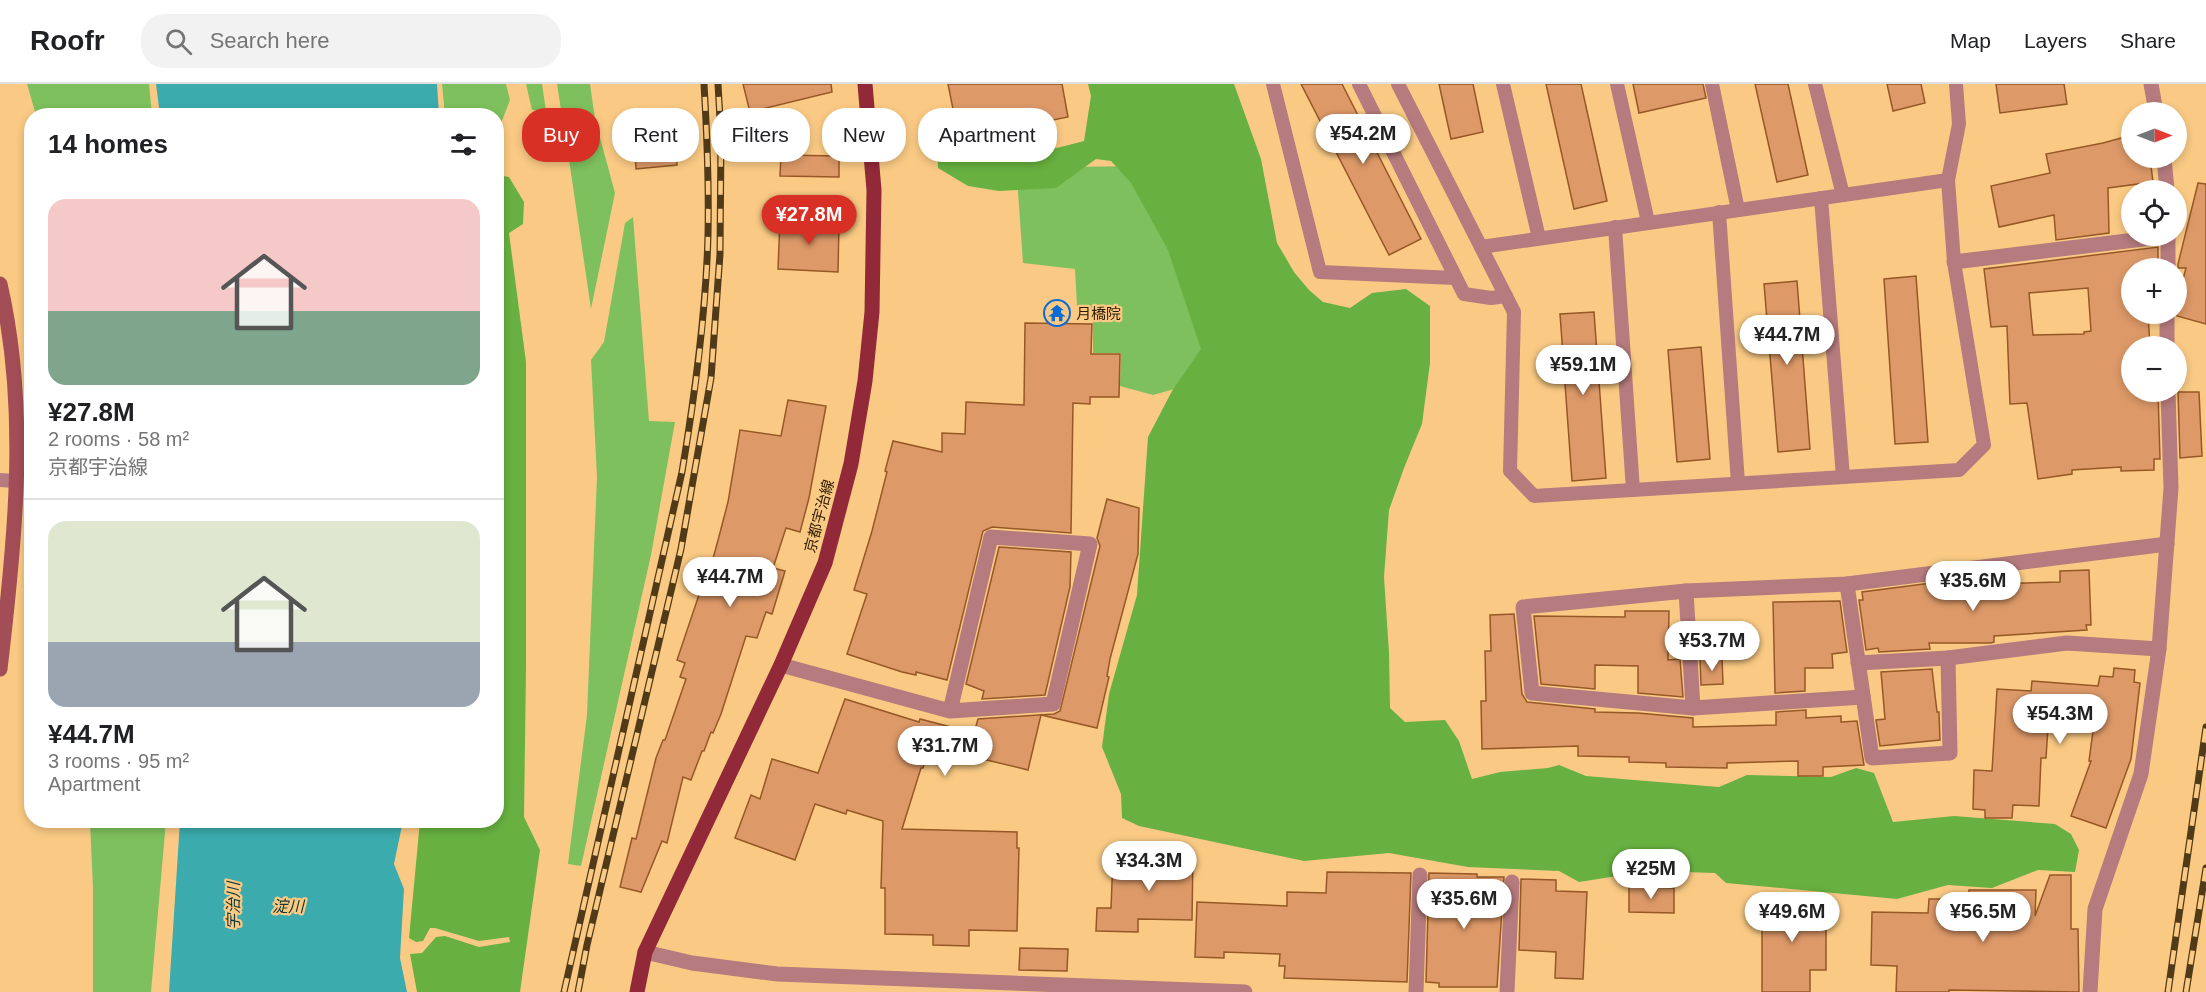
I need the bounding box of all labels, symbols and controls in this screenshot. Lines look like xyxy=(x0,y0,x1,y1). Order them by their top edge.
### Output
search box xyxy=(141,14,561,68)
text: Roofr xyxy=(30,25,105,56)
icon: search xyxy=(162,25,195,58)
text: Search here xyxy=(210,28,330,53)
text: Map xyxy=(1950,29,1991,52)
text: Layers xyxy=(2024,29,2087,52)
text: Share xyxy=(2120,29,2176,52)
north arrow xyxy=(2121,102,2187,168)
map controls xyxy=(2121,102,2187,402)
chip: Buy xyxy=(522,108,600,162)
chip: Rent xyxy=(612,108,699,162)
chip: Filters xyxy=(711,108,810,162)
chip: New xyxy=(822,108,906,162)
chip: Apartment xyxy=(918,108,1057,162)
pin: ¥54.2M xyxy=(1314,114,1412,165)
text: ¥54.2M xyxy=(1330,122,1396,144)
icon: filters xyxy=(447,128,480,161)
text: 14 homes xyxy=(48,129,168,159)
button: locate xyxy=(2121,180,2187,246)
pin: ¥27.8M xyxy=(760,195,858,246)
text: ¥27.8M xyxy=(776,203,842,225)
icon: home xyxy=(210,238,318,346)
button: + xyxy=(2121,258,2187,324)
temple icon: 月橋院 xyxy=(1042,298,1072,328)
place label: 月橋院 xyxy=(1076,305,1121,322)
pin: ¥44.7M xyxy=(1738,315,1836,366)
text: ¥44.7M xyxy=(1754,323,1820,345)
button: − xyxy=(2121,336,2187,402)
pin: ¥59.1M xyxy=(1534,345,1632,396)
text: ¥59.1M xyxy=(1550,353,1616,375)
text: ¥27.8M xyxy=(48,397,135,427)
text: 2 rooms · 58 m² xyxy=(48,428,189,450)
text: 京都宇治線 xyxy=(48,456,148,478)
street label: 京都宇治線 xyxy=(801,478,837,554)
pin: ¥44.7M xyxy=(681,557,779,608)
icon: home xyxy=(210,560,318,668)
pin: ¥35.6M xyxy=(1924,561,2022,612)
text: ¥44.7M xyxy=(697,565,763,587)
text: ¥35.6M xyxy=(1940,569,2006,591)
pin: ¥53.7M xyxy=(1663,621,1761,672)
text: ¥53.7M xyxy=(1679,629,1745,651)
pin: ¥54.3M xyxy=(2011,694,2109,745)
text: ¥54.3M xyxy=(2027,702,2093,724)
text: ¥44.7M xyxy=(48,719,135,749)
pin: ¥31.7M xyxy=(896,726,994,777)
text: ¥31.7M xyxy=(912,734,978,756)
text: 3 rooms · 95 m² xyxy=(48,750,189,772)
text: Apartment xyxy=(48,773,140,795)
pin: ¥34.3M xyxy=(1100,841,1198,892)
text: ¥34.3M xyxy=(1116,849,1182,871)
pin: ¥25M xyxy=(1615,849,1687,900)
text: ¥25M xyxy=(1626,857,1676,879)
pin: ¥35.6M xyxy=(1415,879,1513,930)
water label: 宇治川 xyxy=(225,880,242,930)
text: ¥35.6M xyxy=(1431,887,1497,909)
pin: ¥49.6M xyxy=(1743,892,1841,943)
pin: ¥56.5M xyxy=(1934,892,2032,943)
water label: 淀川 xyxy=(272,898,306,915)
text: ¥49.6M xyxy=(1759,900,1825,922)
text: ¥56.5M xyxy=(1950,900,2016,922)

